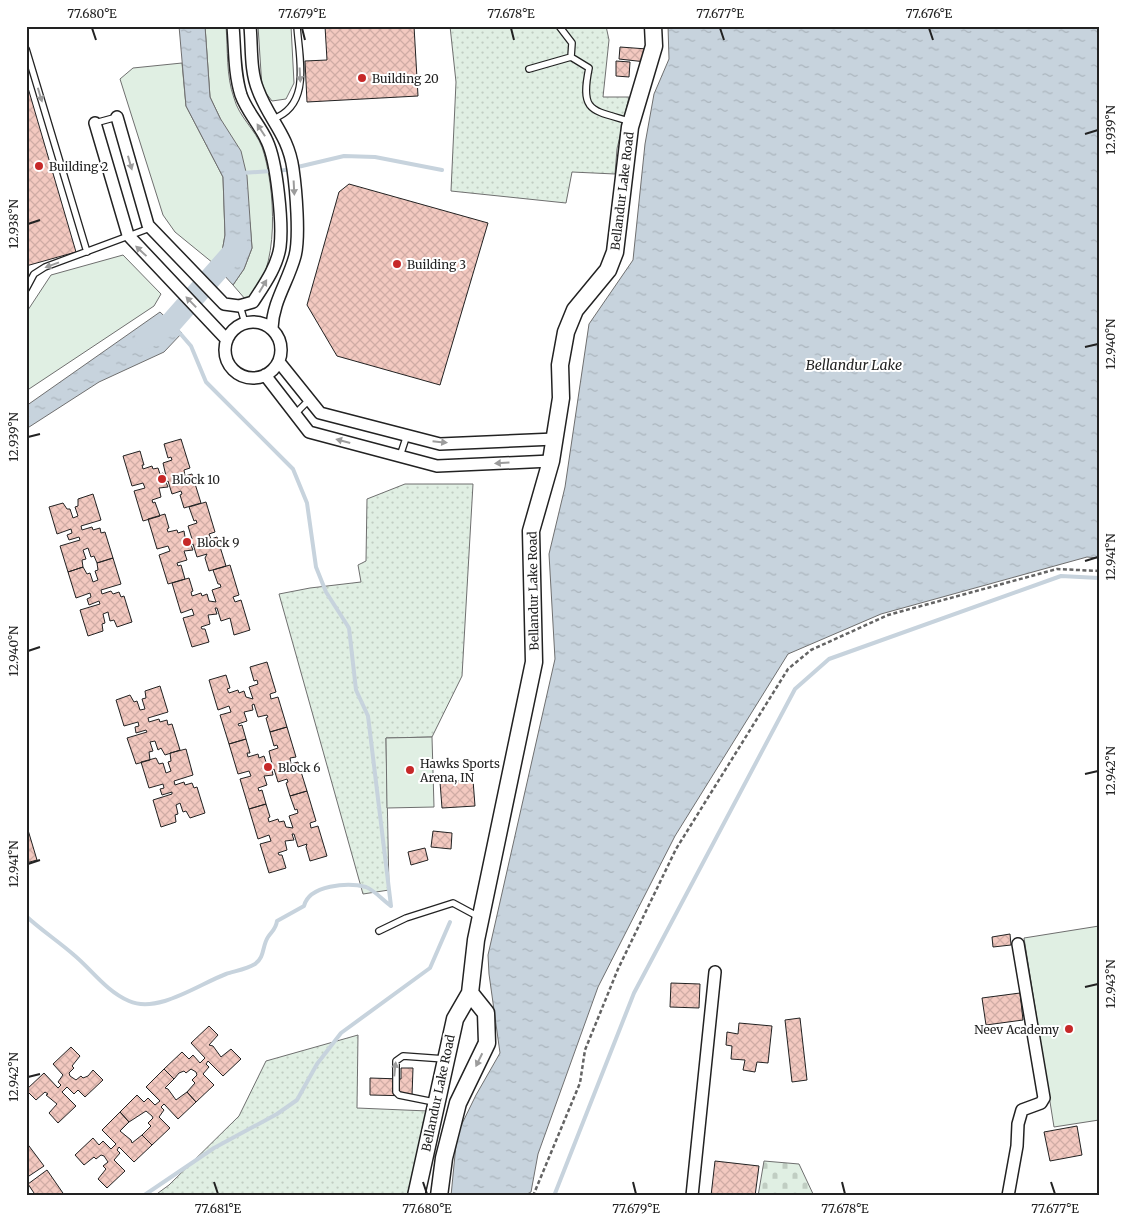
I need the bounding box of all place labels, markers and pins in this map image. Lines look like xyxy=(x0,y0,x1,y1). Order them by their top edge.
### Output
place label: Building 20 xyxy=(372,71,439,86)
marker: Building 20 xyxy=(356,72,368,84)
place label: Building 2 xyxy=(49,159,108,174)
marker: Building 2 xyxy=(33,160,45,172)
place label: Building 3 xyxy=(407,257,466,272)
marker: Building 3 xyxy=(391,258,403,270)
place label: Block 10 xyxy=(172,472,220,487)
marker: Block 10 xyxy=(156,473,168,485)
place label: Block 9 xyxy=(197,535,240,550)
marker: Block 9 xyxy=(181,536,193,548)
place label: Hawks Sports Arena, IN xyxy=(419,756,500,785)
place label: Block 6 xyxy=(278,760,321,775)
marker: Block 6 xyxy=(262,761,274,773)
marker: Hawks Sports Arena, IN xyxy=(404,764,416,776)
place label: Neev Academy xyxy=(974,1022,1059,1037)
marker: Neev Academy xyxy=(1063,1023,1075,1035)

